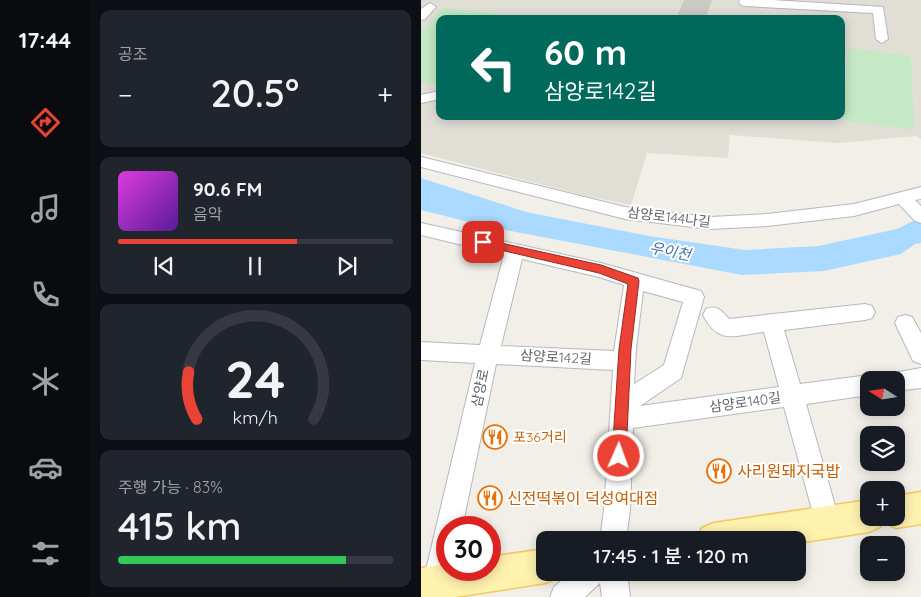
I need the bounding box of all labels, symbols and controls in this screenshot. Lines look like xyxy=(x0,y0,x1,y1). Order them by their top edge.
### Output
text: 17:44 xyxy=(19,26,71,54)
text: 60 m xyxy=(544,30,627,74)
icon: left xyxy=(461,35,526,100)
text: 공조 xyxy=(118,44,147,64)
text: 20.5° xyxy=(210,69,299,117)
text: − xyxy=(118,77,133,112)
text: + xyxy=(377,77,393,112)
text: 삼양로142길 xyxy=(544,77,657,105)
icon: directions xyxy=(28,105,63,140)
text: 90.6 FM xyxy=(193,177,262,201)
icon: music xyxy=(28,191,63,226)
street label: 삼양로144나길 xyxy=(626,203,712,231)
text: 음악 xyxy=(193,204,222,224)
pin xyxy=(462,221,504,263)
icon: arrive xyxy=(469,228,497,256)
water label: 우이천 xyxy=(648,238,694,265)
icon: previous xyxy=(150,252,178,280)
icon: pause xyxy=(241,252,269,280)
icon: next xyxy=(333,252,361,280)
icon: phone xyxy=(28,277,63,312)
text: 24 xyxy=(225,346,286,411)
street label: 삼양로142길 xyxy=(520,346,592,368)
icon: climate xyxy=(28,364,63,399)
street label: 삼양로 xyxy=(467,367,493,409)
north arrow xyxy=(860,371,905,416)
map controls xyxy=(860,371,905,581)
street label: 삼양로140길 xyxy=(708,388,782,416)
text: km/h xyxy=(233,406,278,428)
restaurant icon: 포36거리 xyxy=(482,424,508,450)
button: layers xyxy=(860,426,905,471)
place label: 포36거리 xyxy=(513,428,567,446)
position arrow xyxy=(592,429,644,481)
icon: car xyxy=(28,450,63,485)
restaurant icon: 사리원돼지국밥 xyxy=(706,458,732,484)
place label: 사리원돼지국밥 xyxy=(737,461,840,481)
text: 주행 가능 · 83% xyxy=(118,477,223,497)
button: + xyxy=(860,481,905,526)
restaurant icon: 신전떡볶이 덕성여대점 xyxy=(477,485,503,511)
place label: 신전떡볶이 덕성여대점 xyxy=(507,488,659,508)
text: 415 km xyxy=(118,502,241,550)
speed limit sign: 30 xyxy=(436,516,501,581)
icon: filters xyxy=(28,536,63,571)
button: − xyxy=(860,536,905,581)
text: 17:45 · 1 분 · 120 m xyxy=(593,544,749,568)

